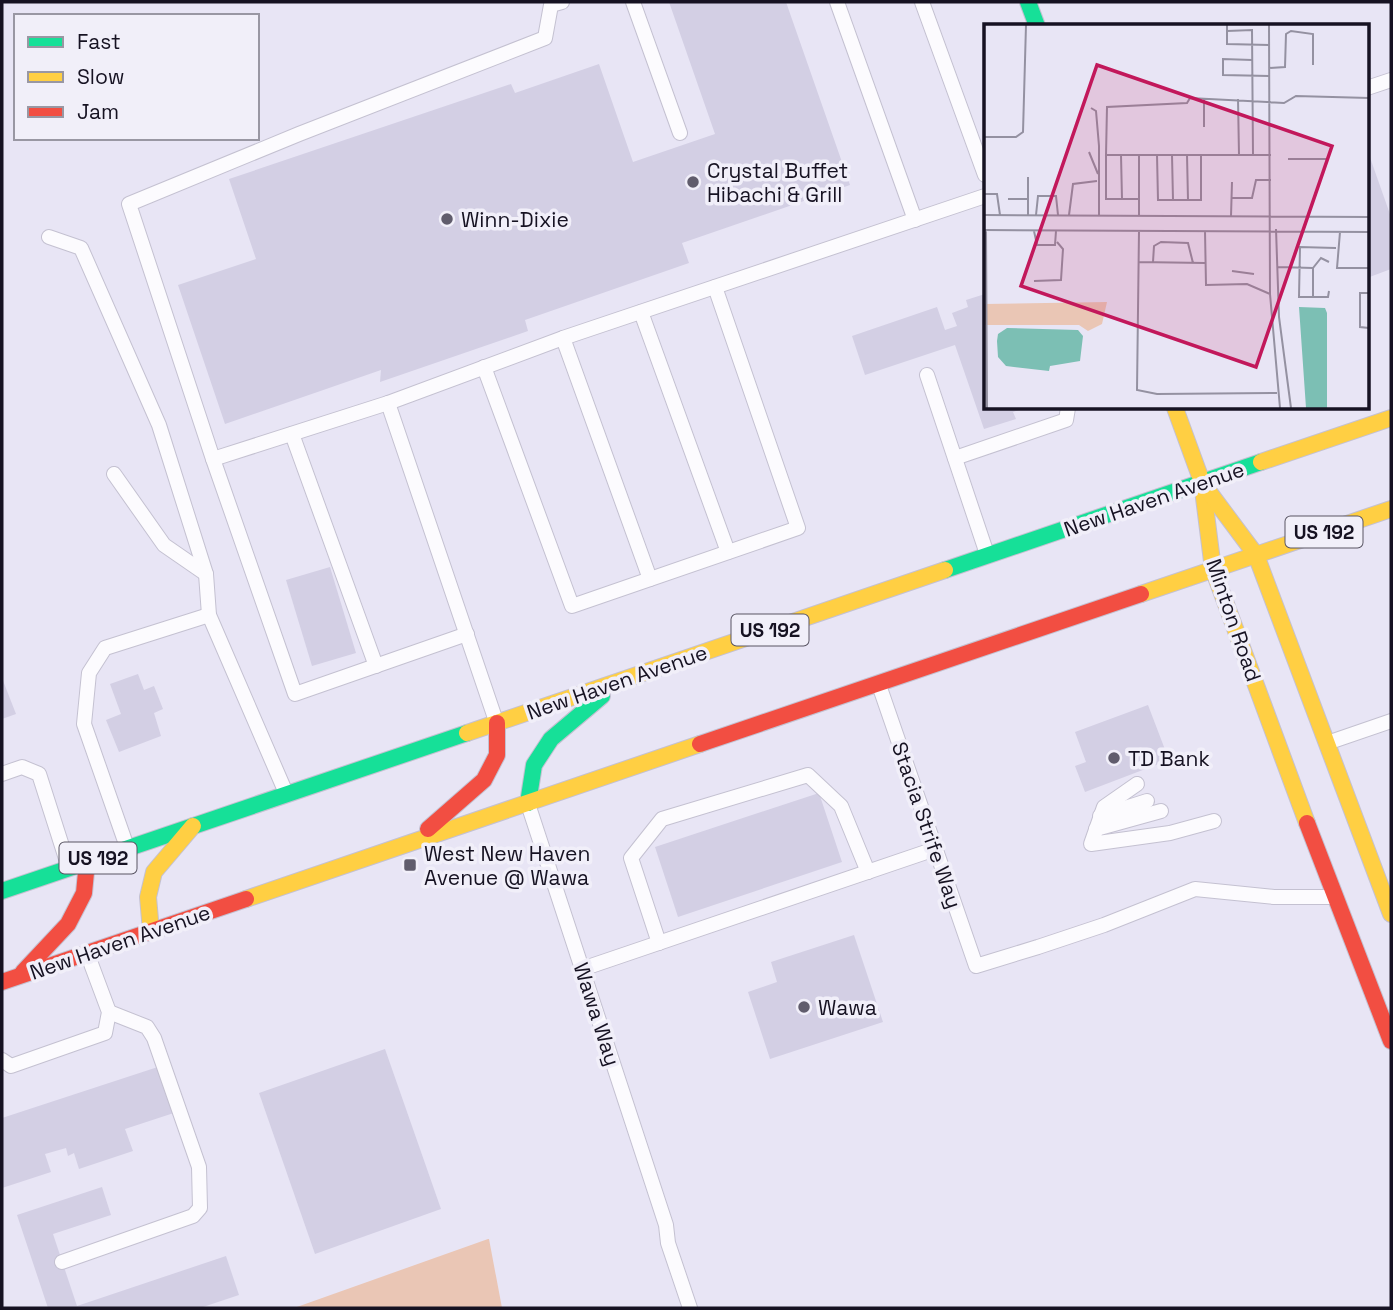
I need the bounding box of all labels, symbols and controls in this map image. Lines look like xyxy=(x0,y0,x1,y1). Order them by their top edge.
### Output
legend xyxy=(14,14,259,140)
inset map xyxy=(984,24,1368,410)
text: Fast xyxy=(77,28,121,55)
text: Slow xyxy=(77,63,125,90)
text: Jam xyxy=(77,98,119,125)
place label: Crystal Buffet Hibachi & Grill xyxy=(707,157,848,208)
marker: Crystal Buffet Hibachi & Grill xyxy=(685,174,701,190)
place label: Winn-Dixie xyxy=(461,206,569,233)
marker: Winn-Dixie xyxy=(439,211,455,227)
street label: New Haven Avenue xyxy=(1060,455,1248,543)
road number: US 192 xyxy=(1286,516,1362,548)
street label: Minton Road xyxy=(1200,555,1268,685)
road number: US 192 xyxy=(732,614,808,646)
street label: New Haven Avenue xyxy=(523,638,711,726)
street label: Stacia Strife Way xyxy=(886,738,968,912)
place label: TD Bank xyxy=(1128,745,1210,772)
marker: TD Bank xyxy=(1106,750,1122,766)
place label: West New Haven Avenue @ Wawa xyxy=(424,840,590,891)
road number: US 192 xyxy=(60,842,136,874)
marker: West New Haven Avenue @ Wawa xyxy=(402,857,418,873)
street label: New Haven Avenue xyxy=(26,898,214,986)
street label: Wawa Way xyxy=(568,959,626,1069)
place label: Wawa xyxy=(818,994,877,1021)
marker: Wawa xyxy=(796,999,812,1015)

